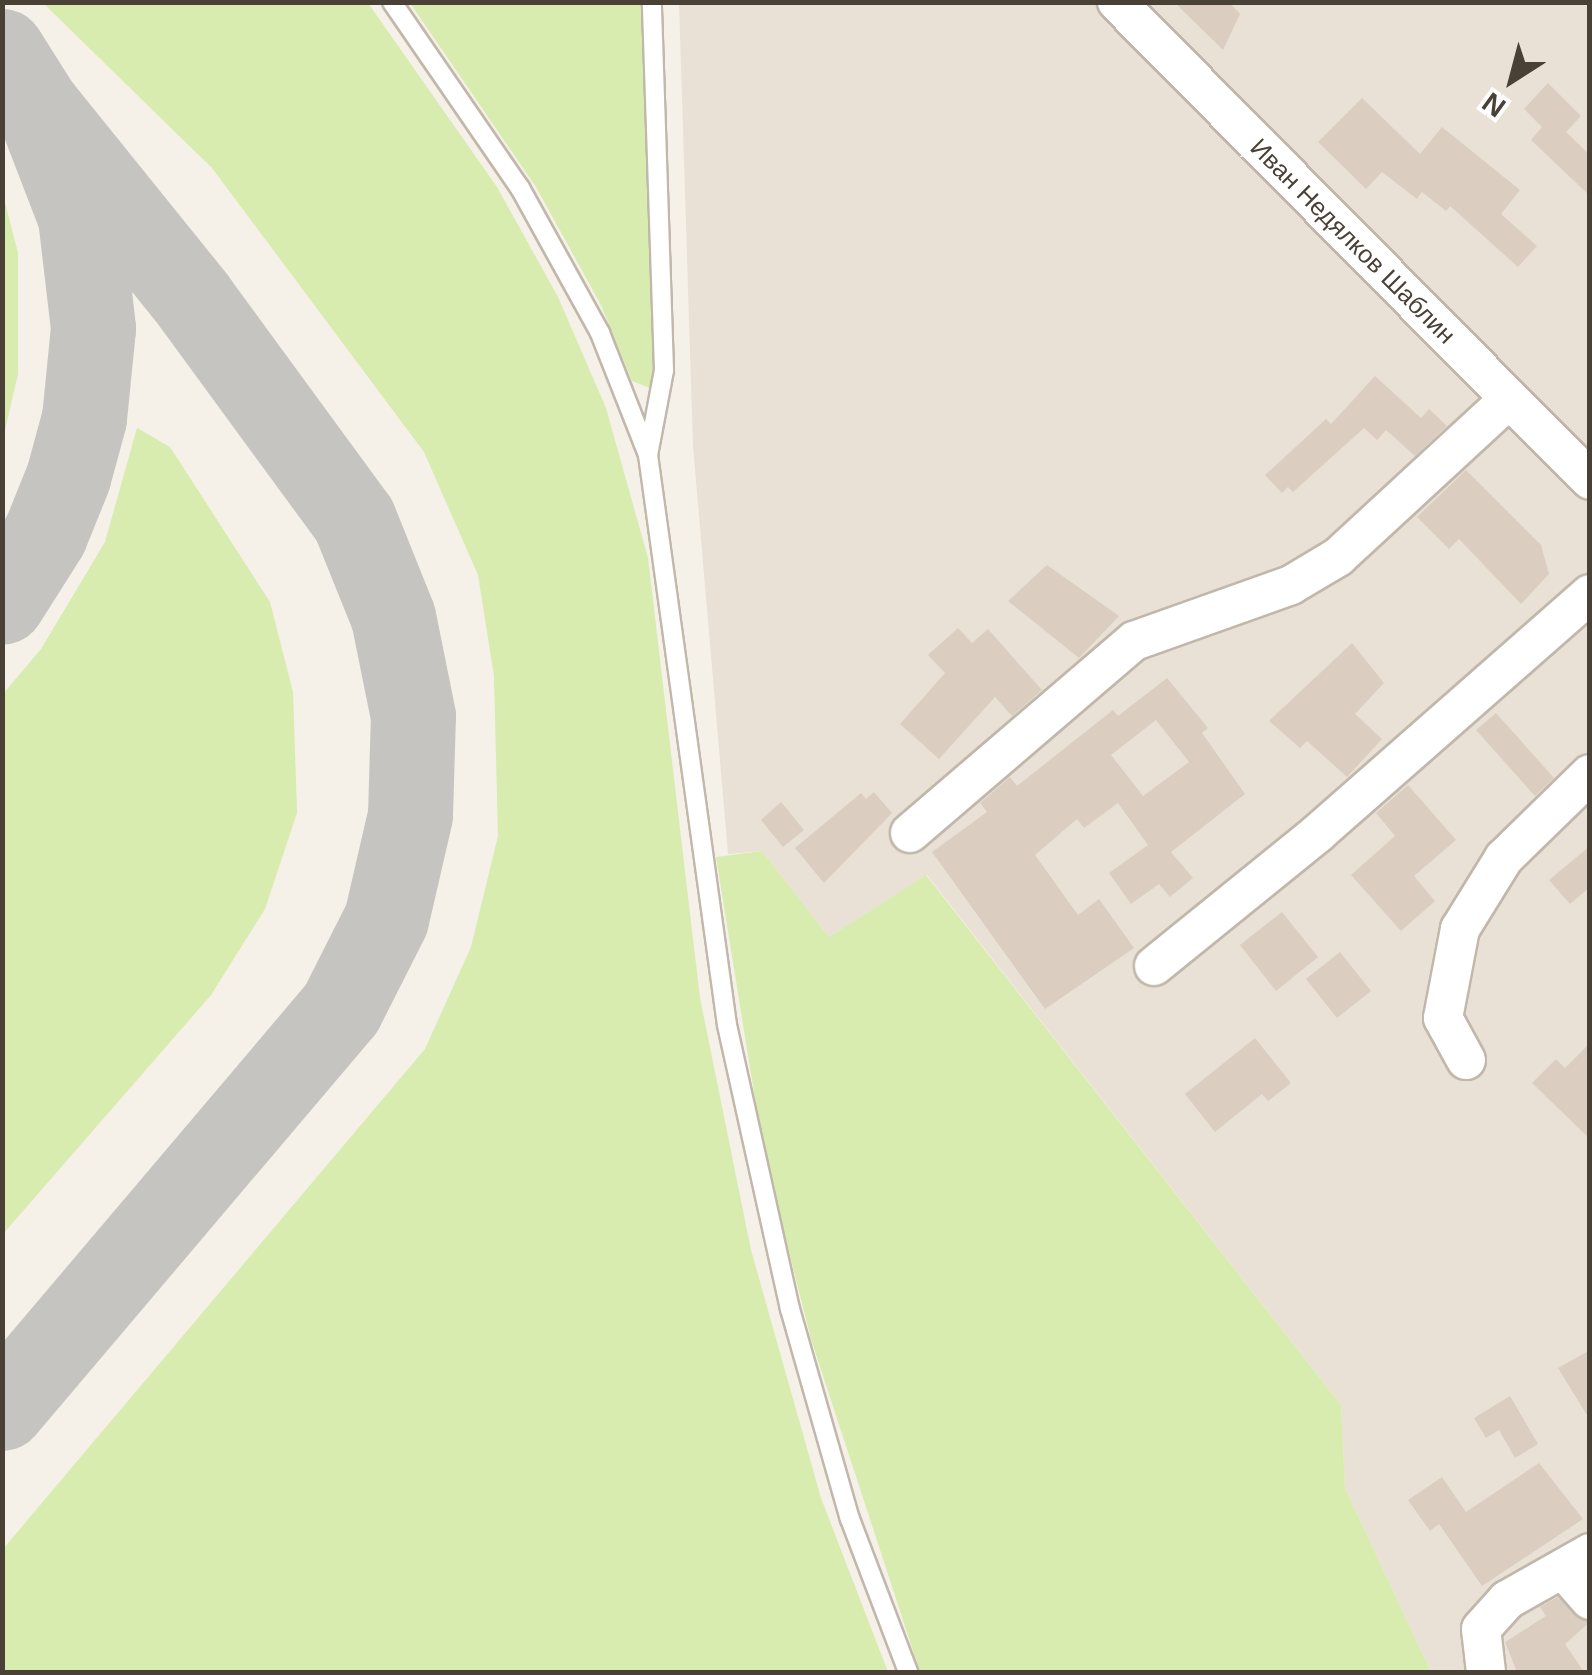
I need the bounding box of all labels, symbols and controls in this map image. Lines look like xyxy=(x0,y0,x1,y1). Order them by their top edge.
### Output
north arrow xyxy=(1462,30,1562,130)
text: N xyxy=(1477,86,1511,123)
street label: Иван Недялков Шаблин xyxy=(1244,132,1462,350)

